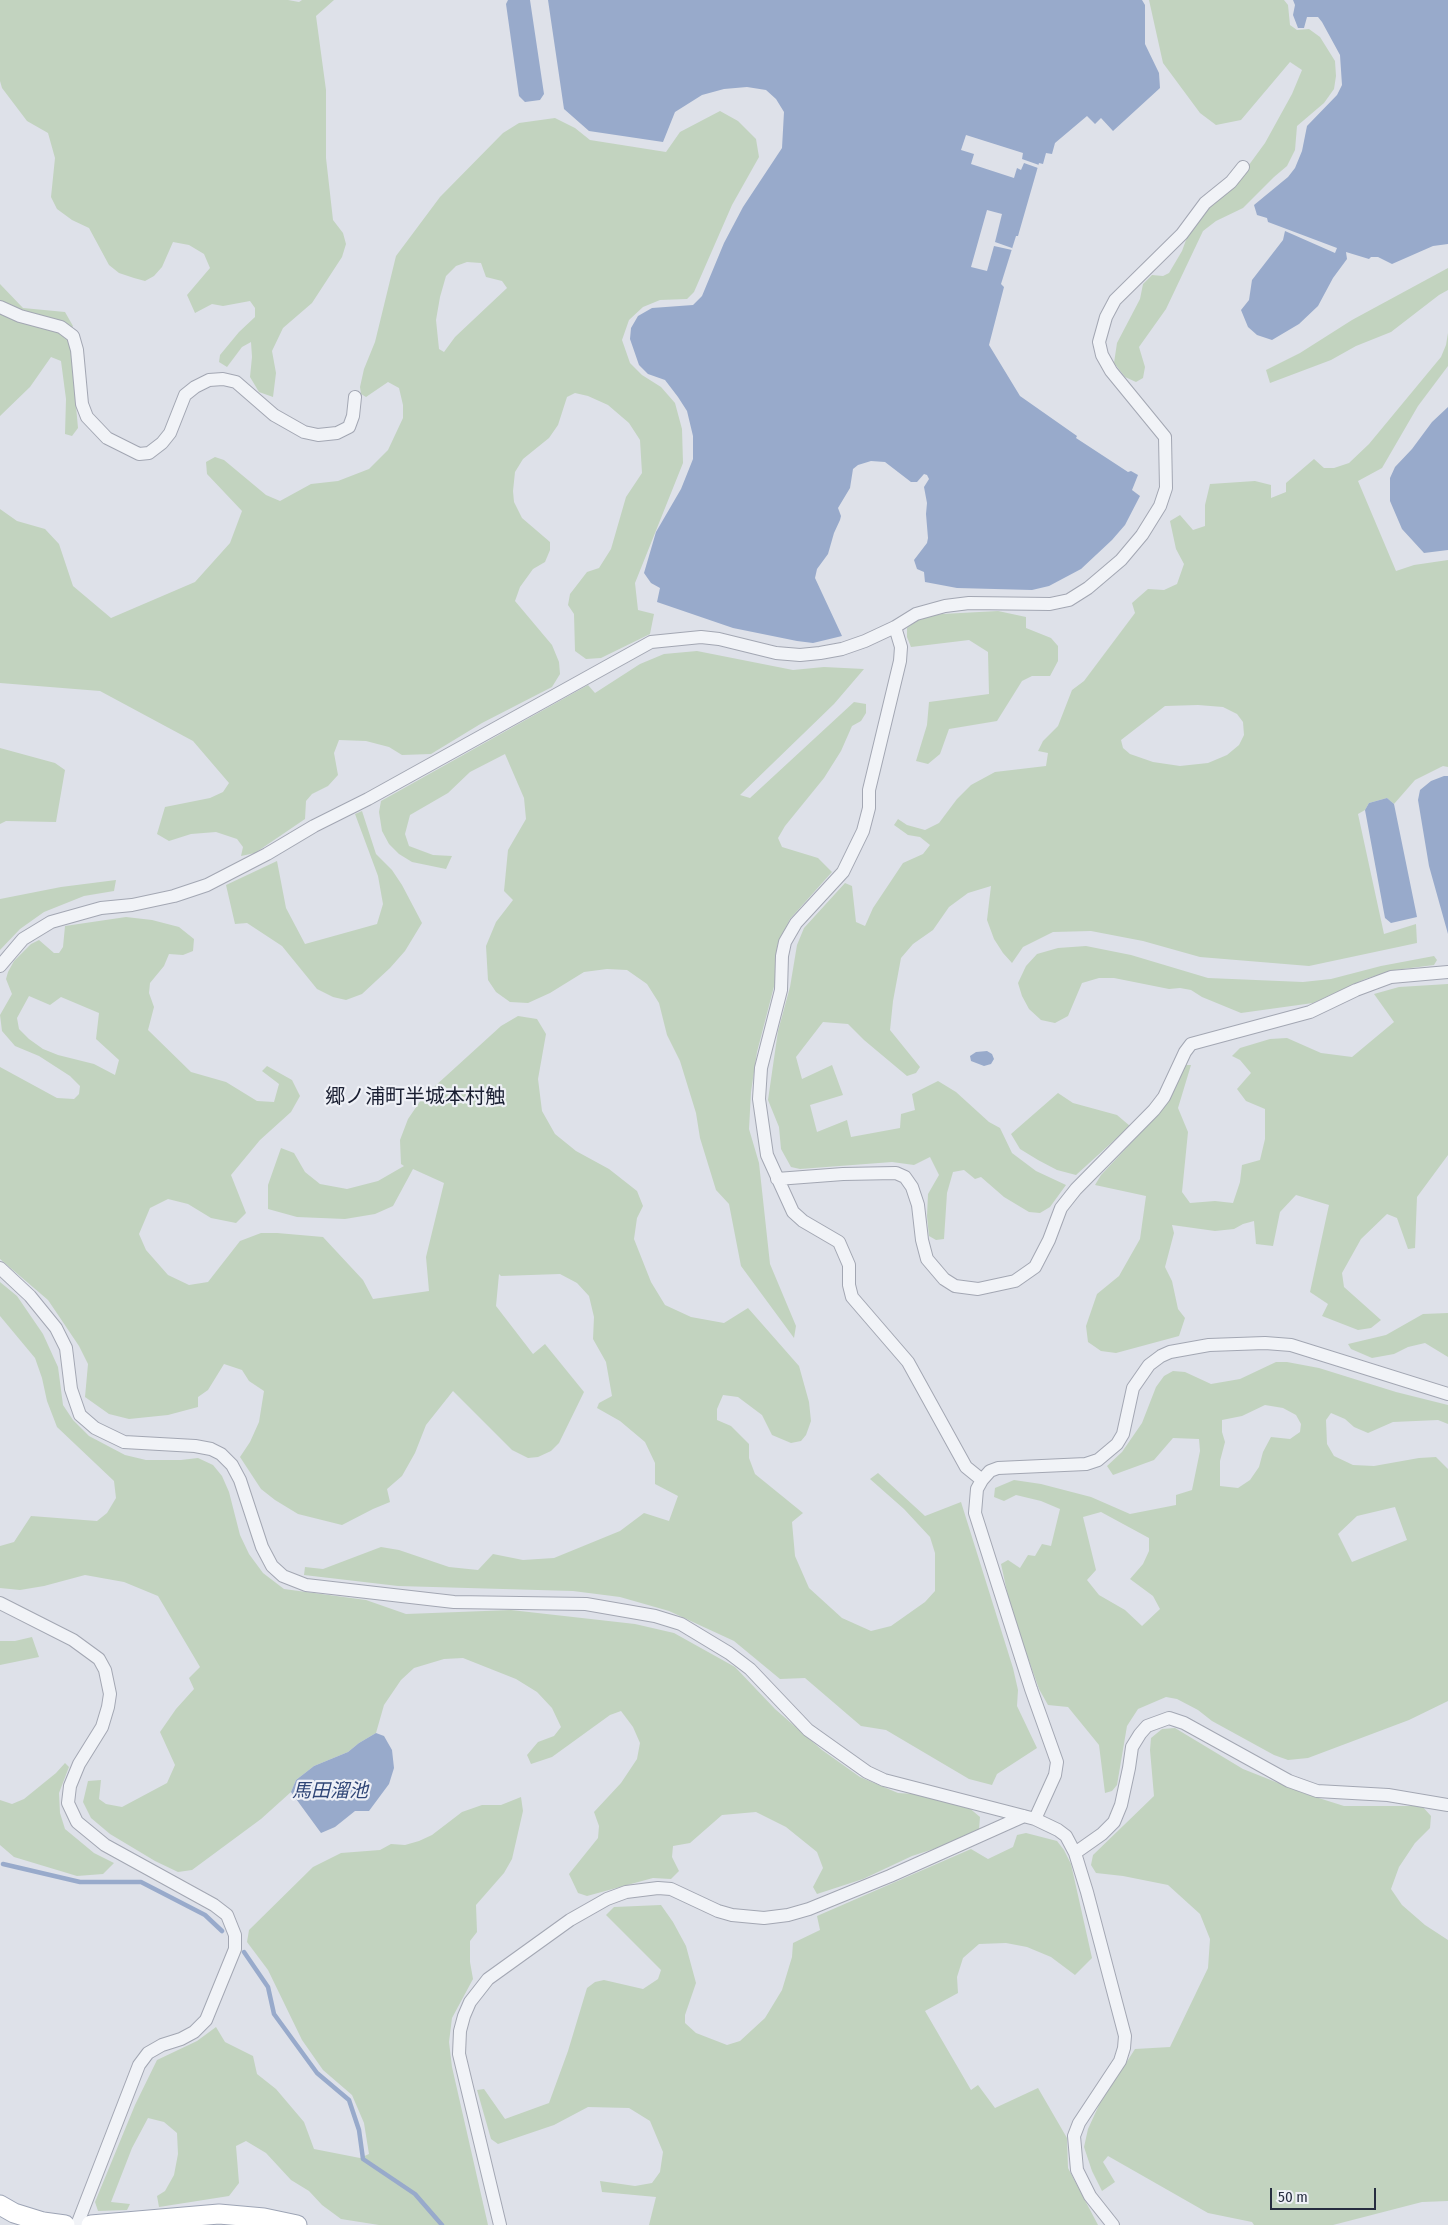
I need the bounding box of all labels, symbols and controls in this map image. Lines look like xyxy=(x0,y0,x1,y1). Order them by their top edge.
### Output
district label: 郷ノ浦町半城本村触 xyxy=(325,1085,505,1109)
water label: 馬田溜池 xyxy=(292,1781,368,1803)
scale bar xyxy=(1273,2178,1379,2210)
text: 50 m xyxy=(1278,2188,1308,2206)

